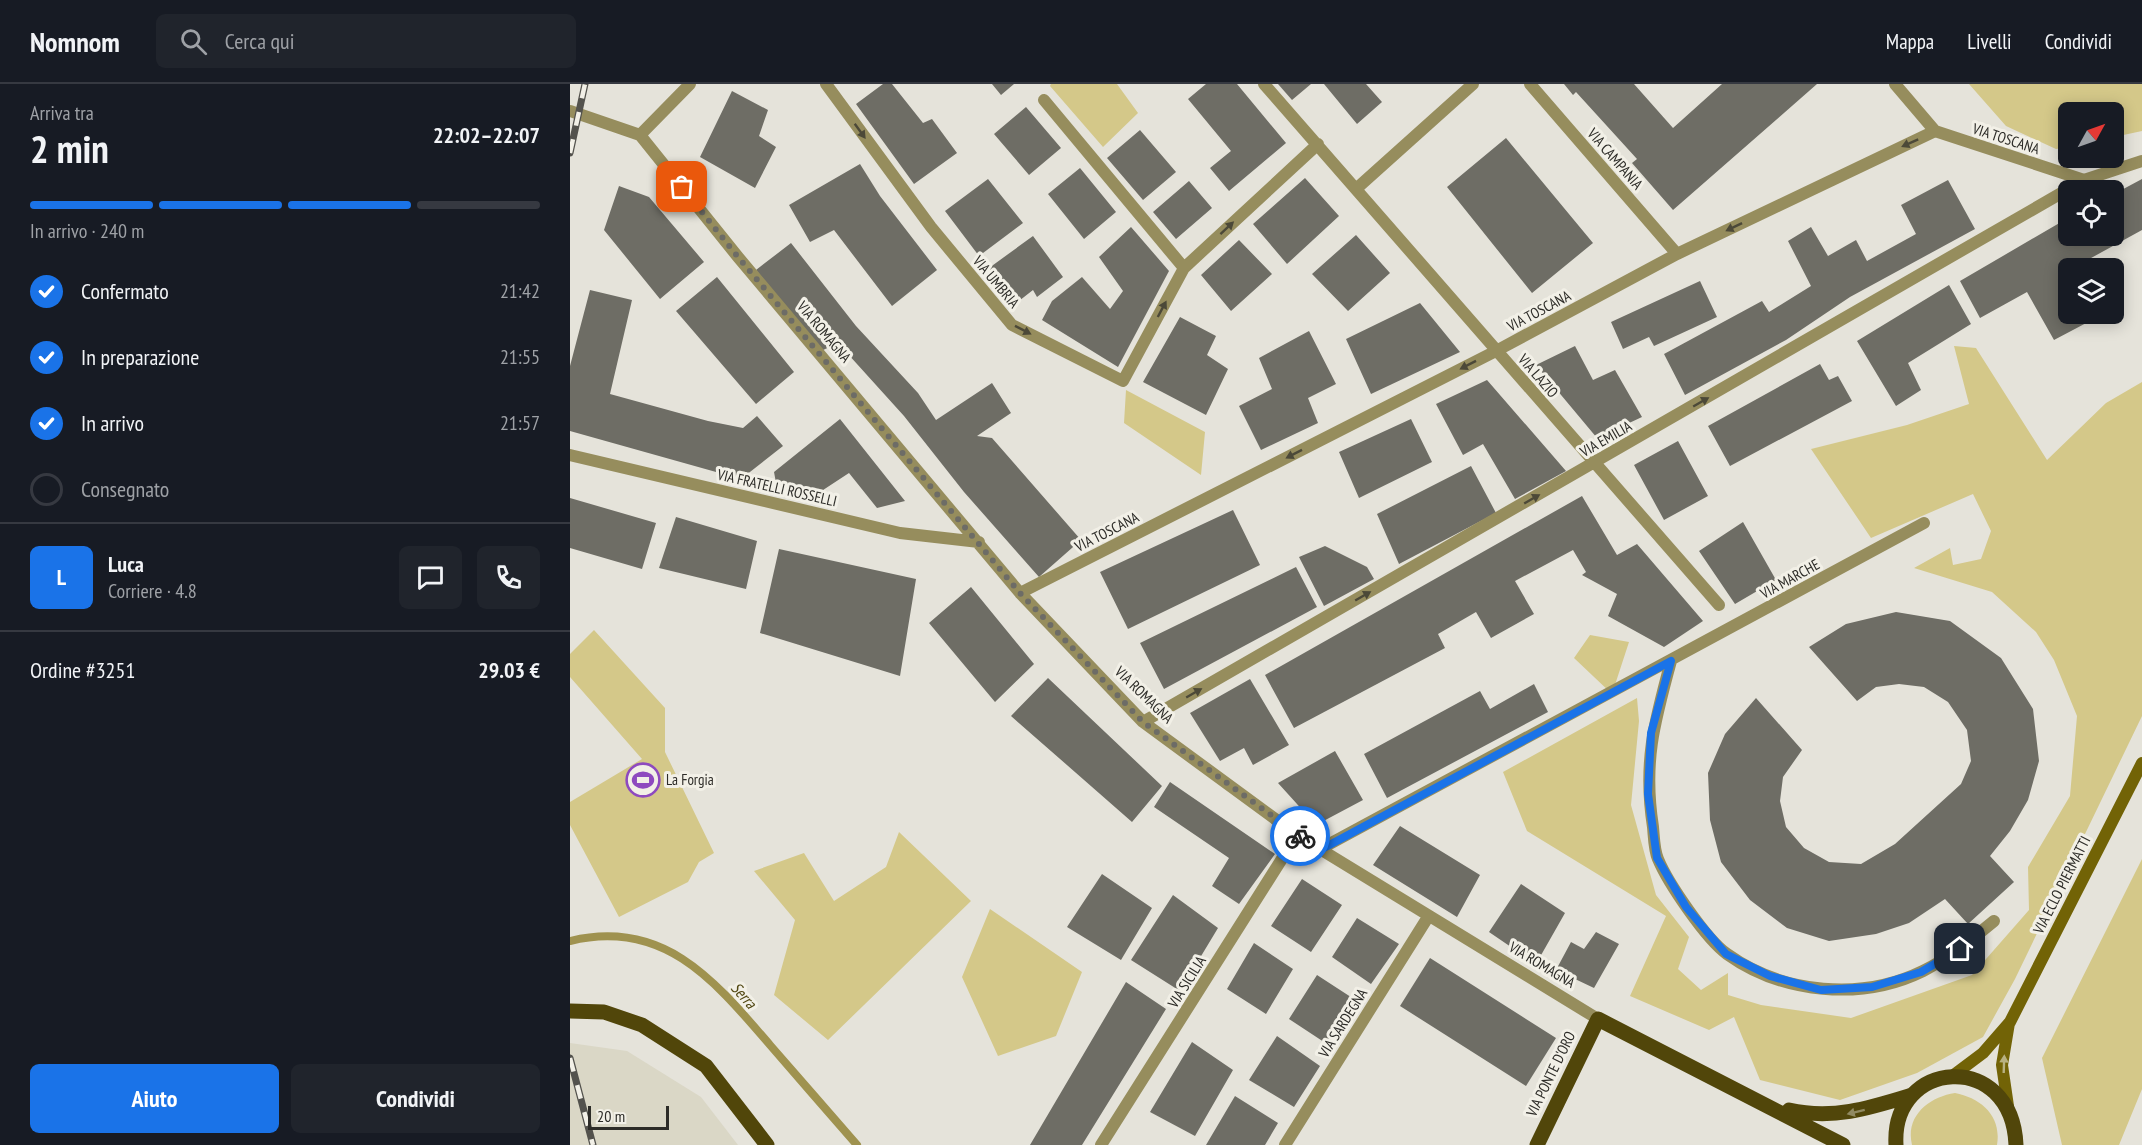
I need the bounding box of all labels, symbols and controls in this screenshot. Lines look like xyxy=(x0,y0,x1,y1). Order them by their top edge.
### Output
search box xyxy=(156,14,576,68)
text: Nomnom xyxy=(30,23,120,60)
icon: search xyxy=(177,25,210,58)
text: Cerca qui xyxy=(225,27,294,55)
text: Mappa xyxy=(1886,28,1934,55)
text: Livelli xyxy=(1967,28,2012,55)
text: Condividi xyxy=(2045,28,2112,55)
text: Arriva tra xyxy=(30,100,94,126)
north arrow xyxy=(2058,102,2124,168)
map controls xyxy=(2058,102,2124,324)
street label: VIA TOSCANA xyxy=(1969,118,2043,159)
text: 22:02–22:07 xyxy=(433,121,540,149)
text: 2 min xyxy=(30,123,109,174)
street label: VIA CAMPANIA xyxy=(1583,123,1648,194)
one-way arrow xyxy=(854,124,866,139)
one-way arrow xyxy=(1900,138,1918,148)
pin xyxy=(656,161,707,212)
icon: bag xyxy=(665,170,698,203)
button: locate xyxy=(2058,180,2124,246)
text: In arrivo · 240 m xyxy=(30,218,144,244)
one-way arrow xyxy=(1220,221,1235,235)
one-way arrow xyxy=(1725,222,1742,231)
street label: VIA UMBRIA xyxy=(968,251,1024,312)
button: layers xyxy=(2058,258,2124,324)
icon: check xyxy=(30,275,63,308)
text: Confermato xyxy=(81,277,169,305)
text: 21:42 xyxy=(500,278,540,304)
street label: VIA TOSCANA xyxy=(1503,285,1575,336)
street label: VIA ROMAGNA xyxy=(793,296,856,367)
one-way arrow xyxy=(1157,300,1167,317)
one-way arrow xyxy=(1014,325,1031,335)
icon: check xyxy=(30,341,63,374)
text: In preparazione xyxy=(81,343,199,371)
text: 21:55 xyxy=(500,344,540,370)
street label: VIA LAZIO xyxy=(1514,349,1563,401)
one-way arrow xyxy=(1459,361,1476,370)
one-way arrow xyxy=(1693,396,1709,407)
icon: check xyxy=(30,407,63,440)
text: In arrivo xyxy=(81,409,144,437)
text: 21:57 xyxy=(500,410,540,436)
street label: VIA EMILIA xyxy=(1576,416,1636,461)
one-way arrow xyxy=(1285,449,1302,458)
street label: VIA FRATELLI ROSSELLI xyxy=(715,464,839,510)
text: Consegnato xyxy=(81,475,169,503)
one-way arrow xyxy=(1524,494,1541,504)
street label: VIA TOSCANA xyxy=(1071,507,1143,556)
button: chat xyxy=(399,546,462,609)
button: phone xyxy=(477,546,540,609)
text: Luca xyxy=(108,550,144,578)
street label: VIA MARCHE xyxy=(1756,554,1823,603)
text: L xyxy=(57,563,66,591)
text: Corriere · 4.8 xyxy=(108,578,197,604)
one-way arrow xyxy=(1355,591,1372,601)
text: Ordine #3251 xyxy=(30,656,135,684)
text: 29.03 € xyxy=(478,656,540,684)
street label: VIA ROMAGNA xyxy=(1110,661,1178,728)
one-way arrow xyxy=(1186,688,1203,698)
sports icon: La Forgia xyxy=(625,762,661,798)
place label: La Forgia xyxy=(666,770,714,789)
courier xyxy=(1270,806,1330,866)
icon: bike xyxy=(1284,820,1317,853)
street label: VIA ECLO PIERMATTI xyxy=(2028,833,2094,938)
pin xyxy=(1934,923,1985,974)
icon: home xyxy=(1943,932,1976,965)
street label: VIA ROMAGNA xyxy=(1505,937,1580,992)
street label: VIA SICILIA xyxy=(1163,952,1210,1012)
water label: Serra xyxy=(727,978,762,1014)
street label: VIA SARDEGNA xyxy=(1313,984,1372,1062)
street label: VIA PONTE D'ORO xyxy=(1521,1028,1579,1120)
one-way arrow xyxy=(1999,1054,2009,1073)
button: Aiuto xyxy=(30,1064,279,1133)
button: Condividi xyxy=(291,1064,540,1133)
scale bar xyxy=(588,1103,669,1130)
text: 20 m xyxy=(597,1106,625,1126)
one-way arrow xyxy=(1847,1107,1865,1117)

